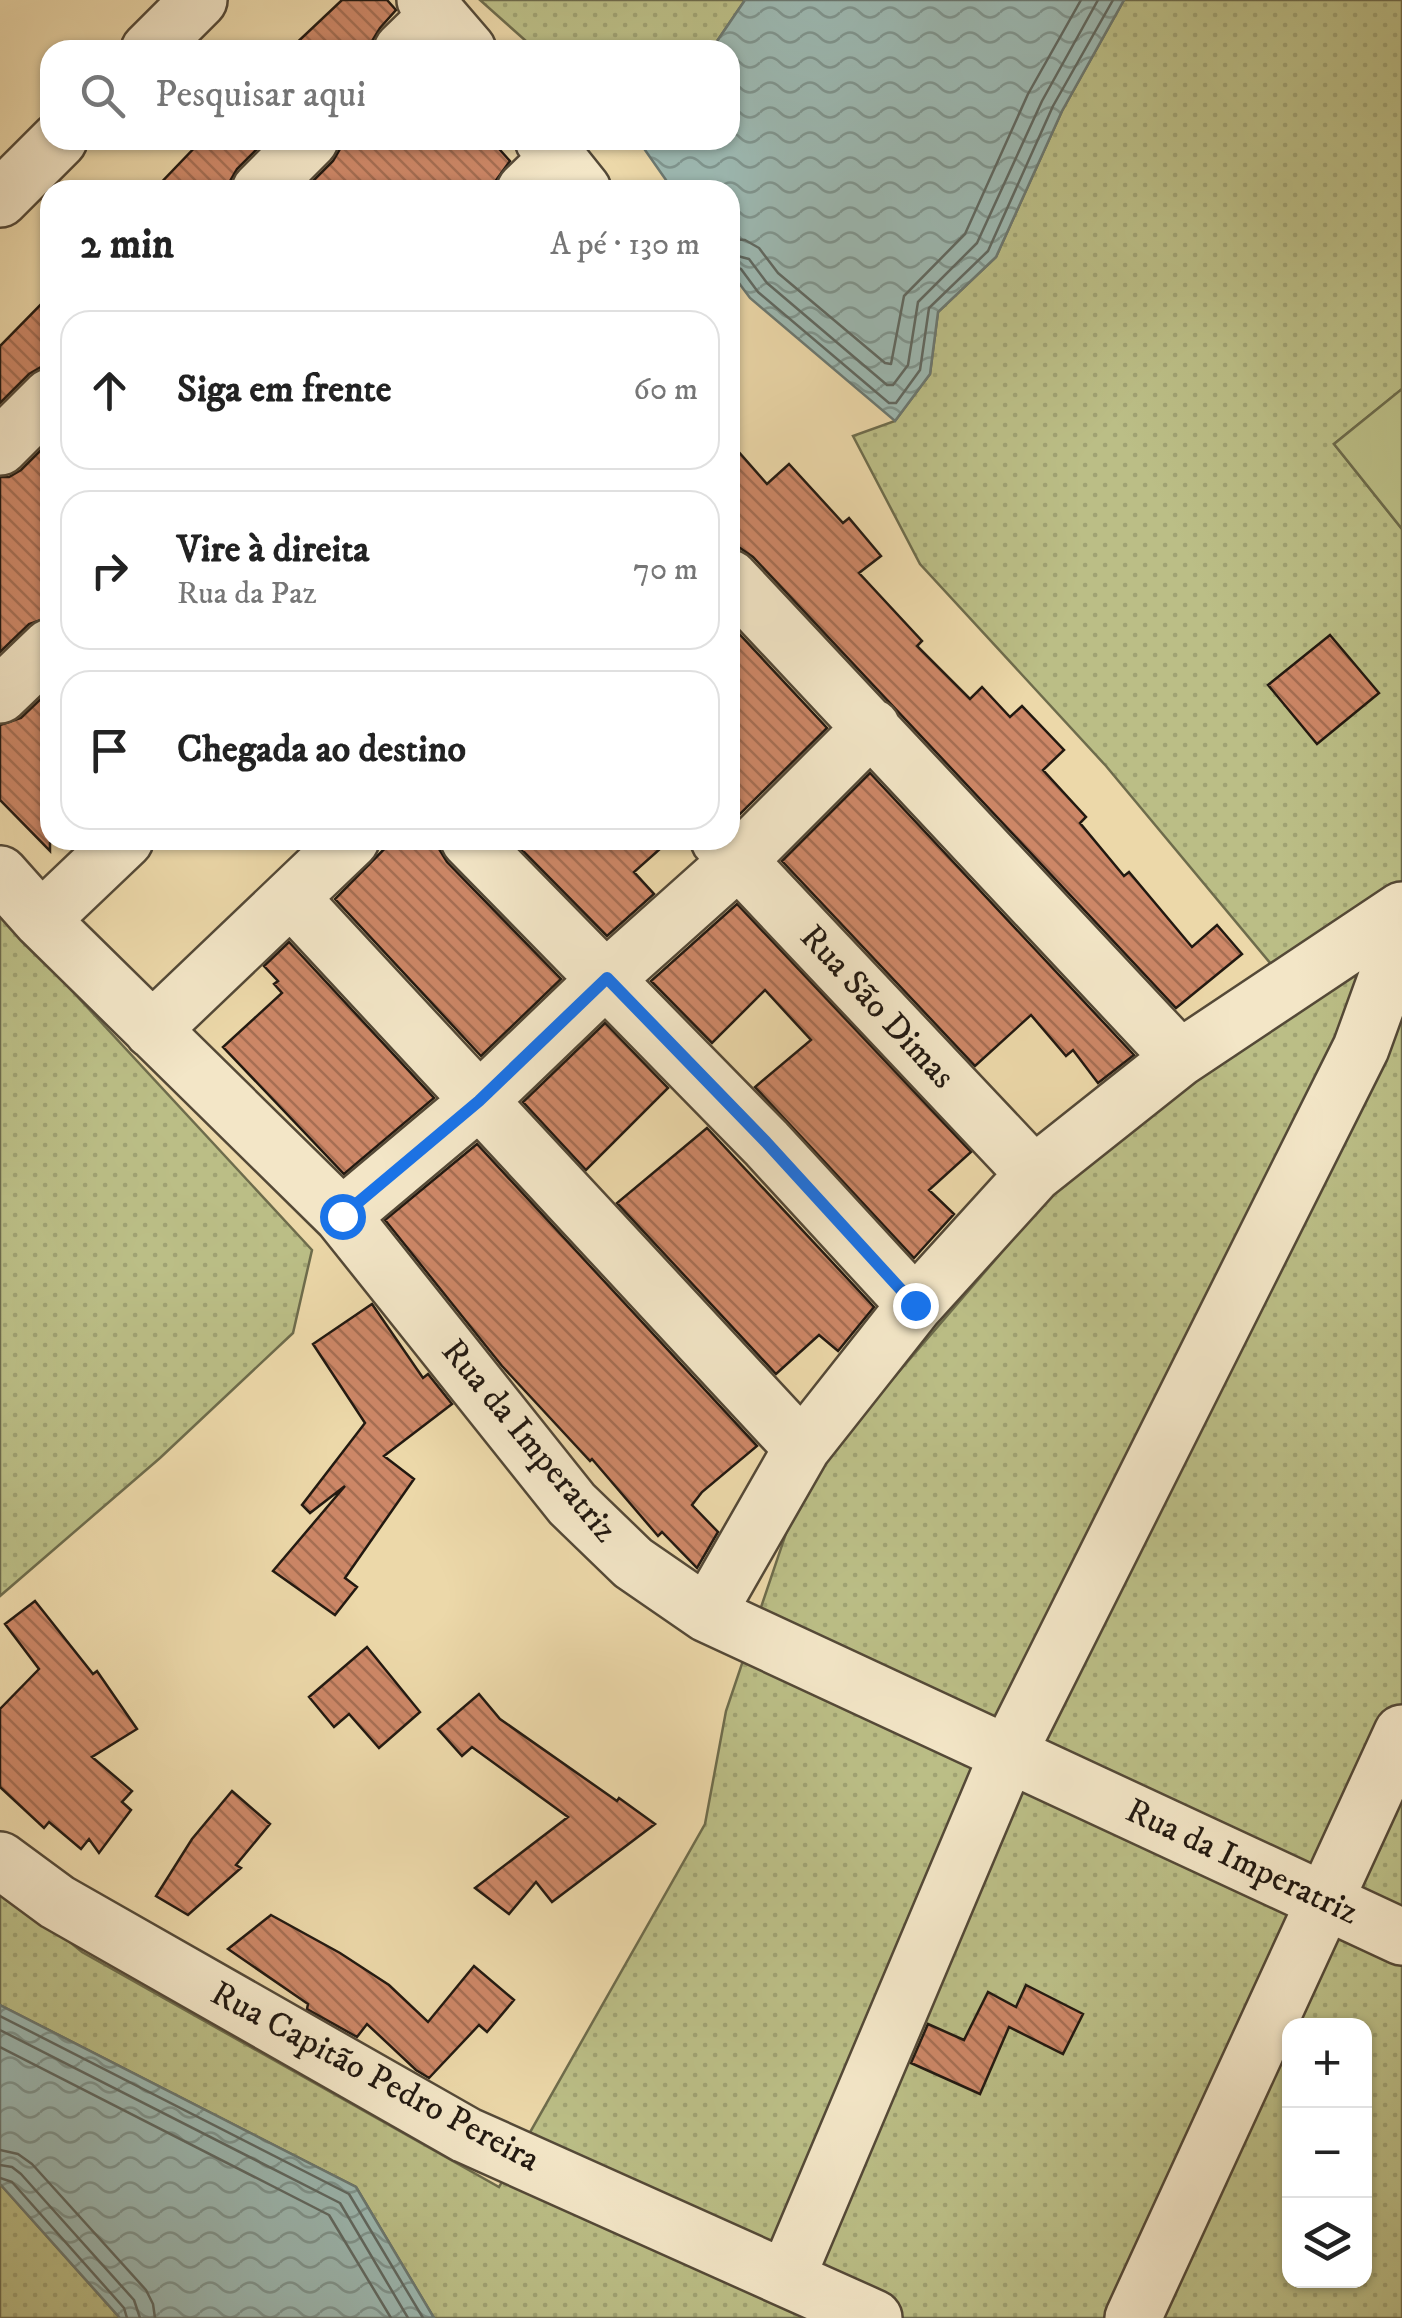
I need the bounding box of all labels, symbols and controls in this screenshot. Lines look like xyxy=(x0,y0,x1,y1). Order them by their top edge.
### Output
search box xyxy=(40,40,740,150)
icon: search xyxy=(75,68,130,123)
text: Pesquisar aqui xyxy=(155,71,366,119)
text: 2 min xyxy=(80,219,174,271)
text: A pé · 130 m xyxy=(550,225,700,265)
icon: ahead xyxy=(82,363,137,418)
text: Siga em frente xyxy=(177,366,391,414)
text: 60 m xyxy=(633,370,698,410)
text: Vire à direita xyxy=(177,526,369,574)
icon: right xyxy=(82,543,137,598)
text: 70 m xyxy=(633,550,698,590)
text: Rua da Paz xyxy=(177,574,317,614)
icon: arrive xyxy=(82,723,137,778)
text: Chegada ao destino xyxy=(177,726,466,774)
street label: Rua São Dimas xyxy=(790,916,964,1098)
route start xyxy=(320,1194,366,1240)
route end xyxy=(893,1283,939,1329)
street label: Rua da Imperatriz xyxy=(431,1331,627,1551)
street label: Rua da Imperatriz xyxy=(1119,1789,1365,1935)
street label: Rua Capitão Pedro Pereira xyxy=(203,1972,547,2182)
map controls xyxy=(1282,2018,1372,2288)
button: + xyxy=(1282,2018,1372,2108)
button: − xyxy=(1282,2108,1372,2198)
button: layers xyxy=(1282,2198,1372,2288)

